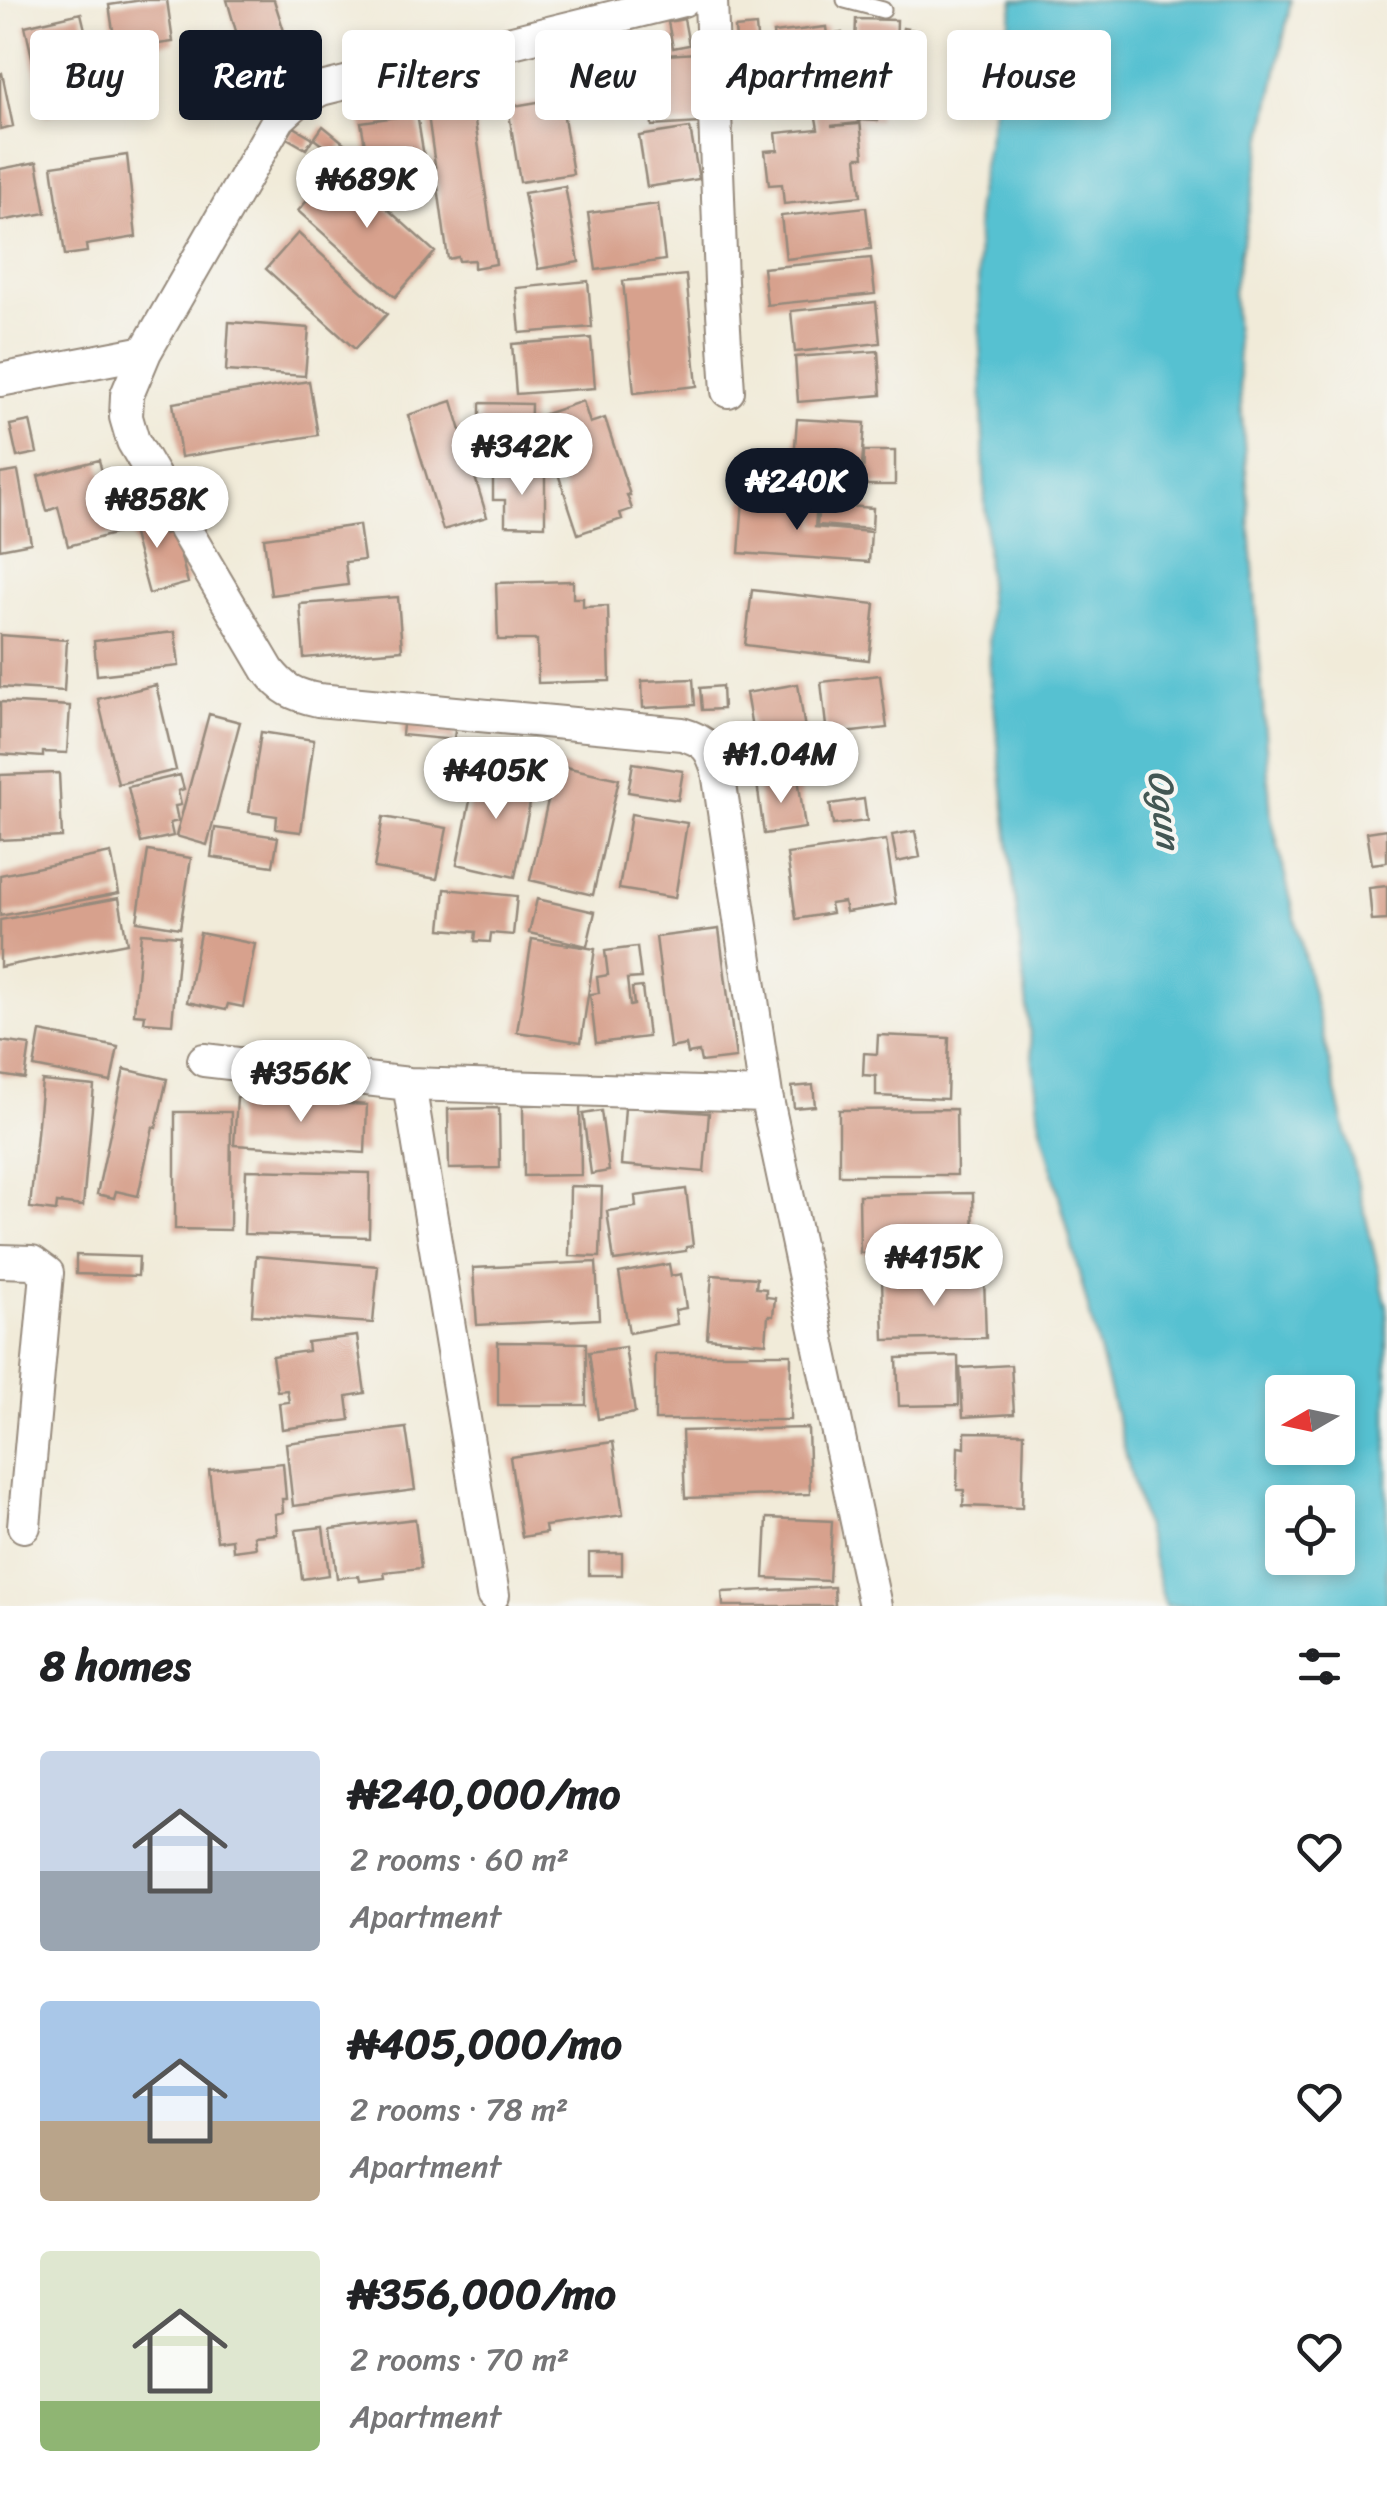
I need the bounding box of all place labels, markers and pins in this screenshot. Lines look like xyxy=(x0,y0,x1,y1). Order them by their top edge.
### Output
pin: ₦689K xyxy=(297,146,437,231)
pin: ₦342K xyxy=(452,413,592,498)
pin: ₦240K xyxy=(727,448,867,533)
pin: ₦858K xyxy=(87,466,227,551)
pin: ₦1.04M xyxy=(700,721,862,806)
pin: ₦405K xyxy=(426,737,566,822)
pin: ₦356K xyxy=(231,1040,371,1125)
pin: ₦415K xyxy=(864,1224,1004,1309)

